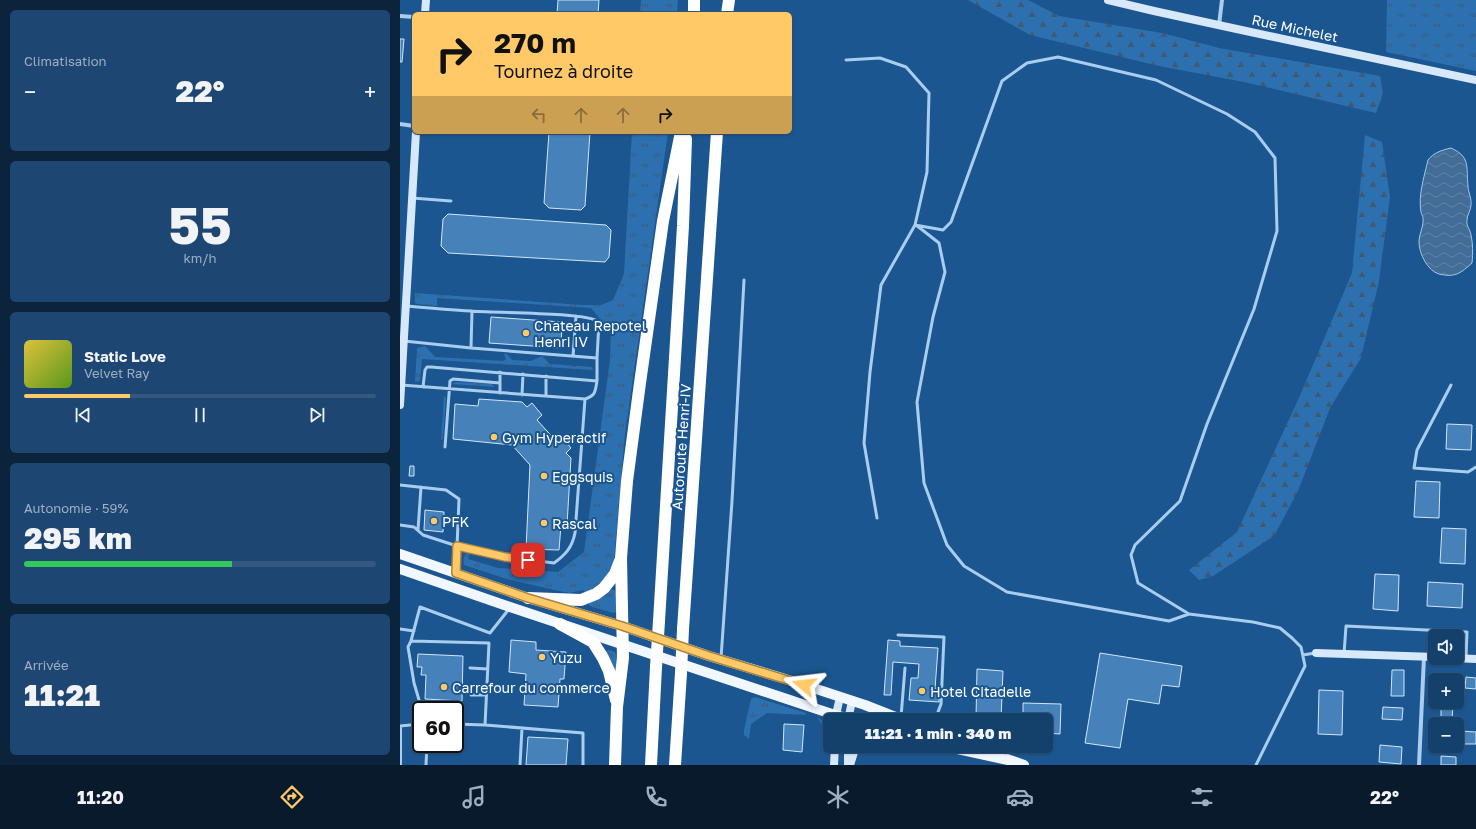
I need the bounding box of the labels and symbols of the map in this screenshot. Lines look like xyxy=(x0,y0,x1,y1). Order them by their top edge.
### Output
street label: Rue Michelet xyxy=(1250,11,1340,45)
place label: Chateau Repotel Henri IV xyxy=(534,317,646,350)
marker: Chateau Repotel Henri IV xyxy=(521,328,531,338)
street label: Autoroute Henri-IV xyxy=(668,383,694,511)
place label: Gym Hyperactif xyxy=(502,429,606,446)
marker: Gym Hyperactif xyxy=(489,432,499,442)
place label: Eggsquis xyxy=(552,468,613,485)
marker: Eggsquis xyxy=(539,471,549,481)
place label: PFK xyxy=(442,513,469,530)
place label: Rascal xyxy=(552,515,597,532)
marker: PFK xyxy=(429,516,439,526)
marker: Rascal xyxy=(539,518,549,528)
pin xyxy=(511,543,545,577)
place label: Yuzu xyxy=(550,649,582,666)
marker: Yuzu xyxy=(537,652,547,662)
position arrow xyxy=(783,664,825,706)
place label: Carrefour du commerce xyxy=(452,679,610,696)
marker: Carrefour du commerce xyxy=(439,682,449,692)
place label: Hotel Citadelle xyxy=(930,683,1031,700)
marker: Hotel Citadelle xyxy=(917,686,927,696)
speed limit sign: 60 xyxy=(412,701,464,753)

